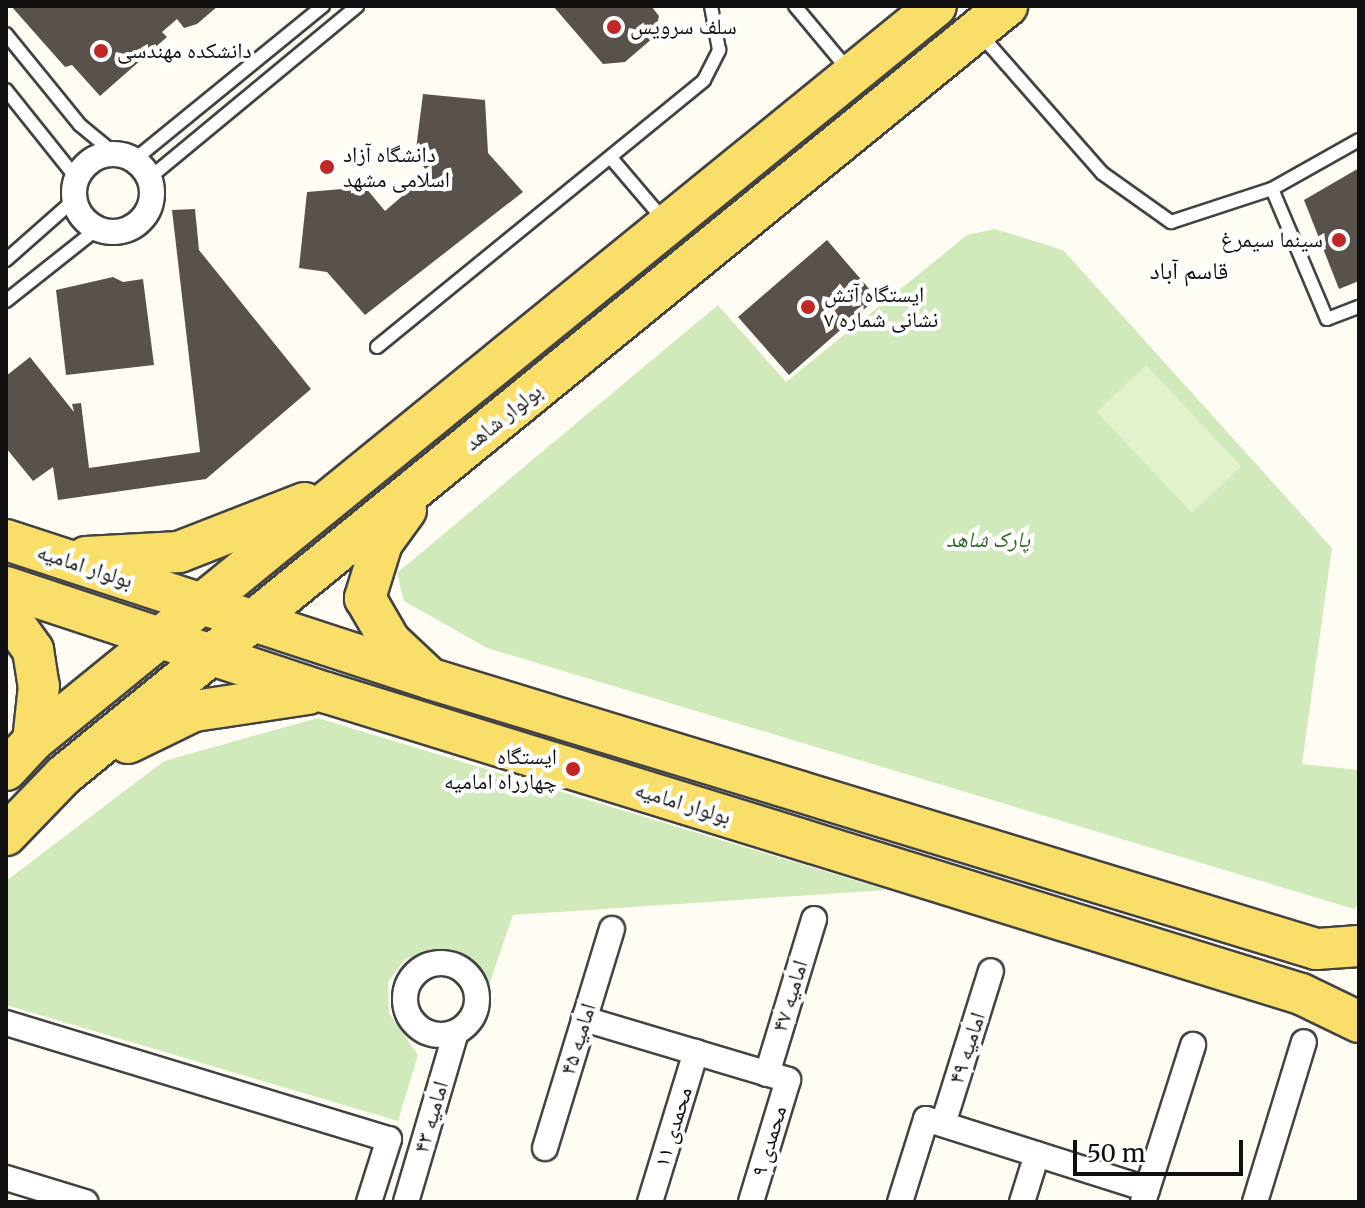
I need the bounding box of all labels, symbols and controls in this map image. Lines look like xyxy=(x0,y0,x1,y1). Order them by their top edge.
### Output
place label: سلف سرویس xyxy=(630,14,737,40)
marker: سلف سرویس xyxy=(605,18,623,36)
place label: دانشکده مهندسی xyxy=(117,38,252,64)
marker: دانشکده مهندسی xyxy=(92,42,110,60)
place label: دانشگاه آزاد اسلامی مشهد xyxy=(343,141,450,192)
marker: دانشگاه آزاد اسلامی مشهد xyxy=(318,158,336,176)
place label: سینما سیمرغ xyxy=(1221,227,1323,253)
marker: سینما سیمرغ xyxy=(1330,231,1348,249)
district label: قاسم آباد xyxy=(1150,257,1228,285)
place label: ایستگاه آتش نشانی شماره ۷ xyxy=(824,281,938,332)
marker: ایستگاه آتش نشانی شماره ۷ xyxy=(799,298,817,316)
street label: بولوار شاهد xyxy=(459,378,547,456)
park label: پارک شاهد xyxy=(946,527,1030,553)
street label: بولوار امامیه xyxy=(34,538,136,594)
place label: ایستگاه چهارراه امامیه xyxy=(444,743,557,794)
marker: ایستگاه چهارراه امامیه xyxy=(564,760,582,778)
street label: بولوار امامیه xyxy=(632,776,734,830)
street label: امامیه ۴۷ xyxy=(767,957,813,1035)
street label: امامیه ۴۵ xyxy=(555,1000,601,1078)
street label: امامیه ۴۹ xyxy=(943,1009,991,1087)
street label: امامیه ۴۳ xyxy=(408,1078,454,1156)
street label: محمدی ۱۱ xyxy=(648,1084,698,1170)
street label: محمدی ۹ xyxy=(746,1102,792,1180)
scale bar xyxy=(1077,1124,1247,1174)
text: 50 m xyxy=(1087,1138,1146,1169)

